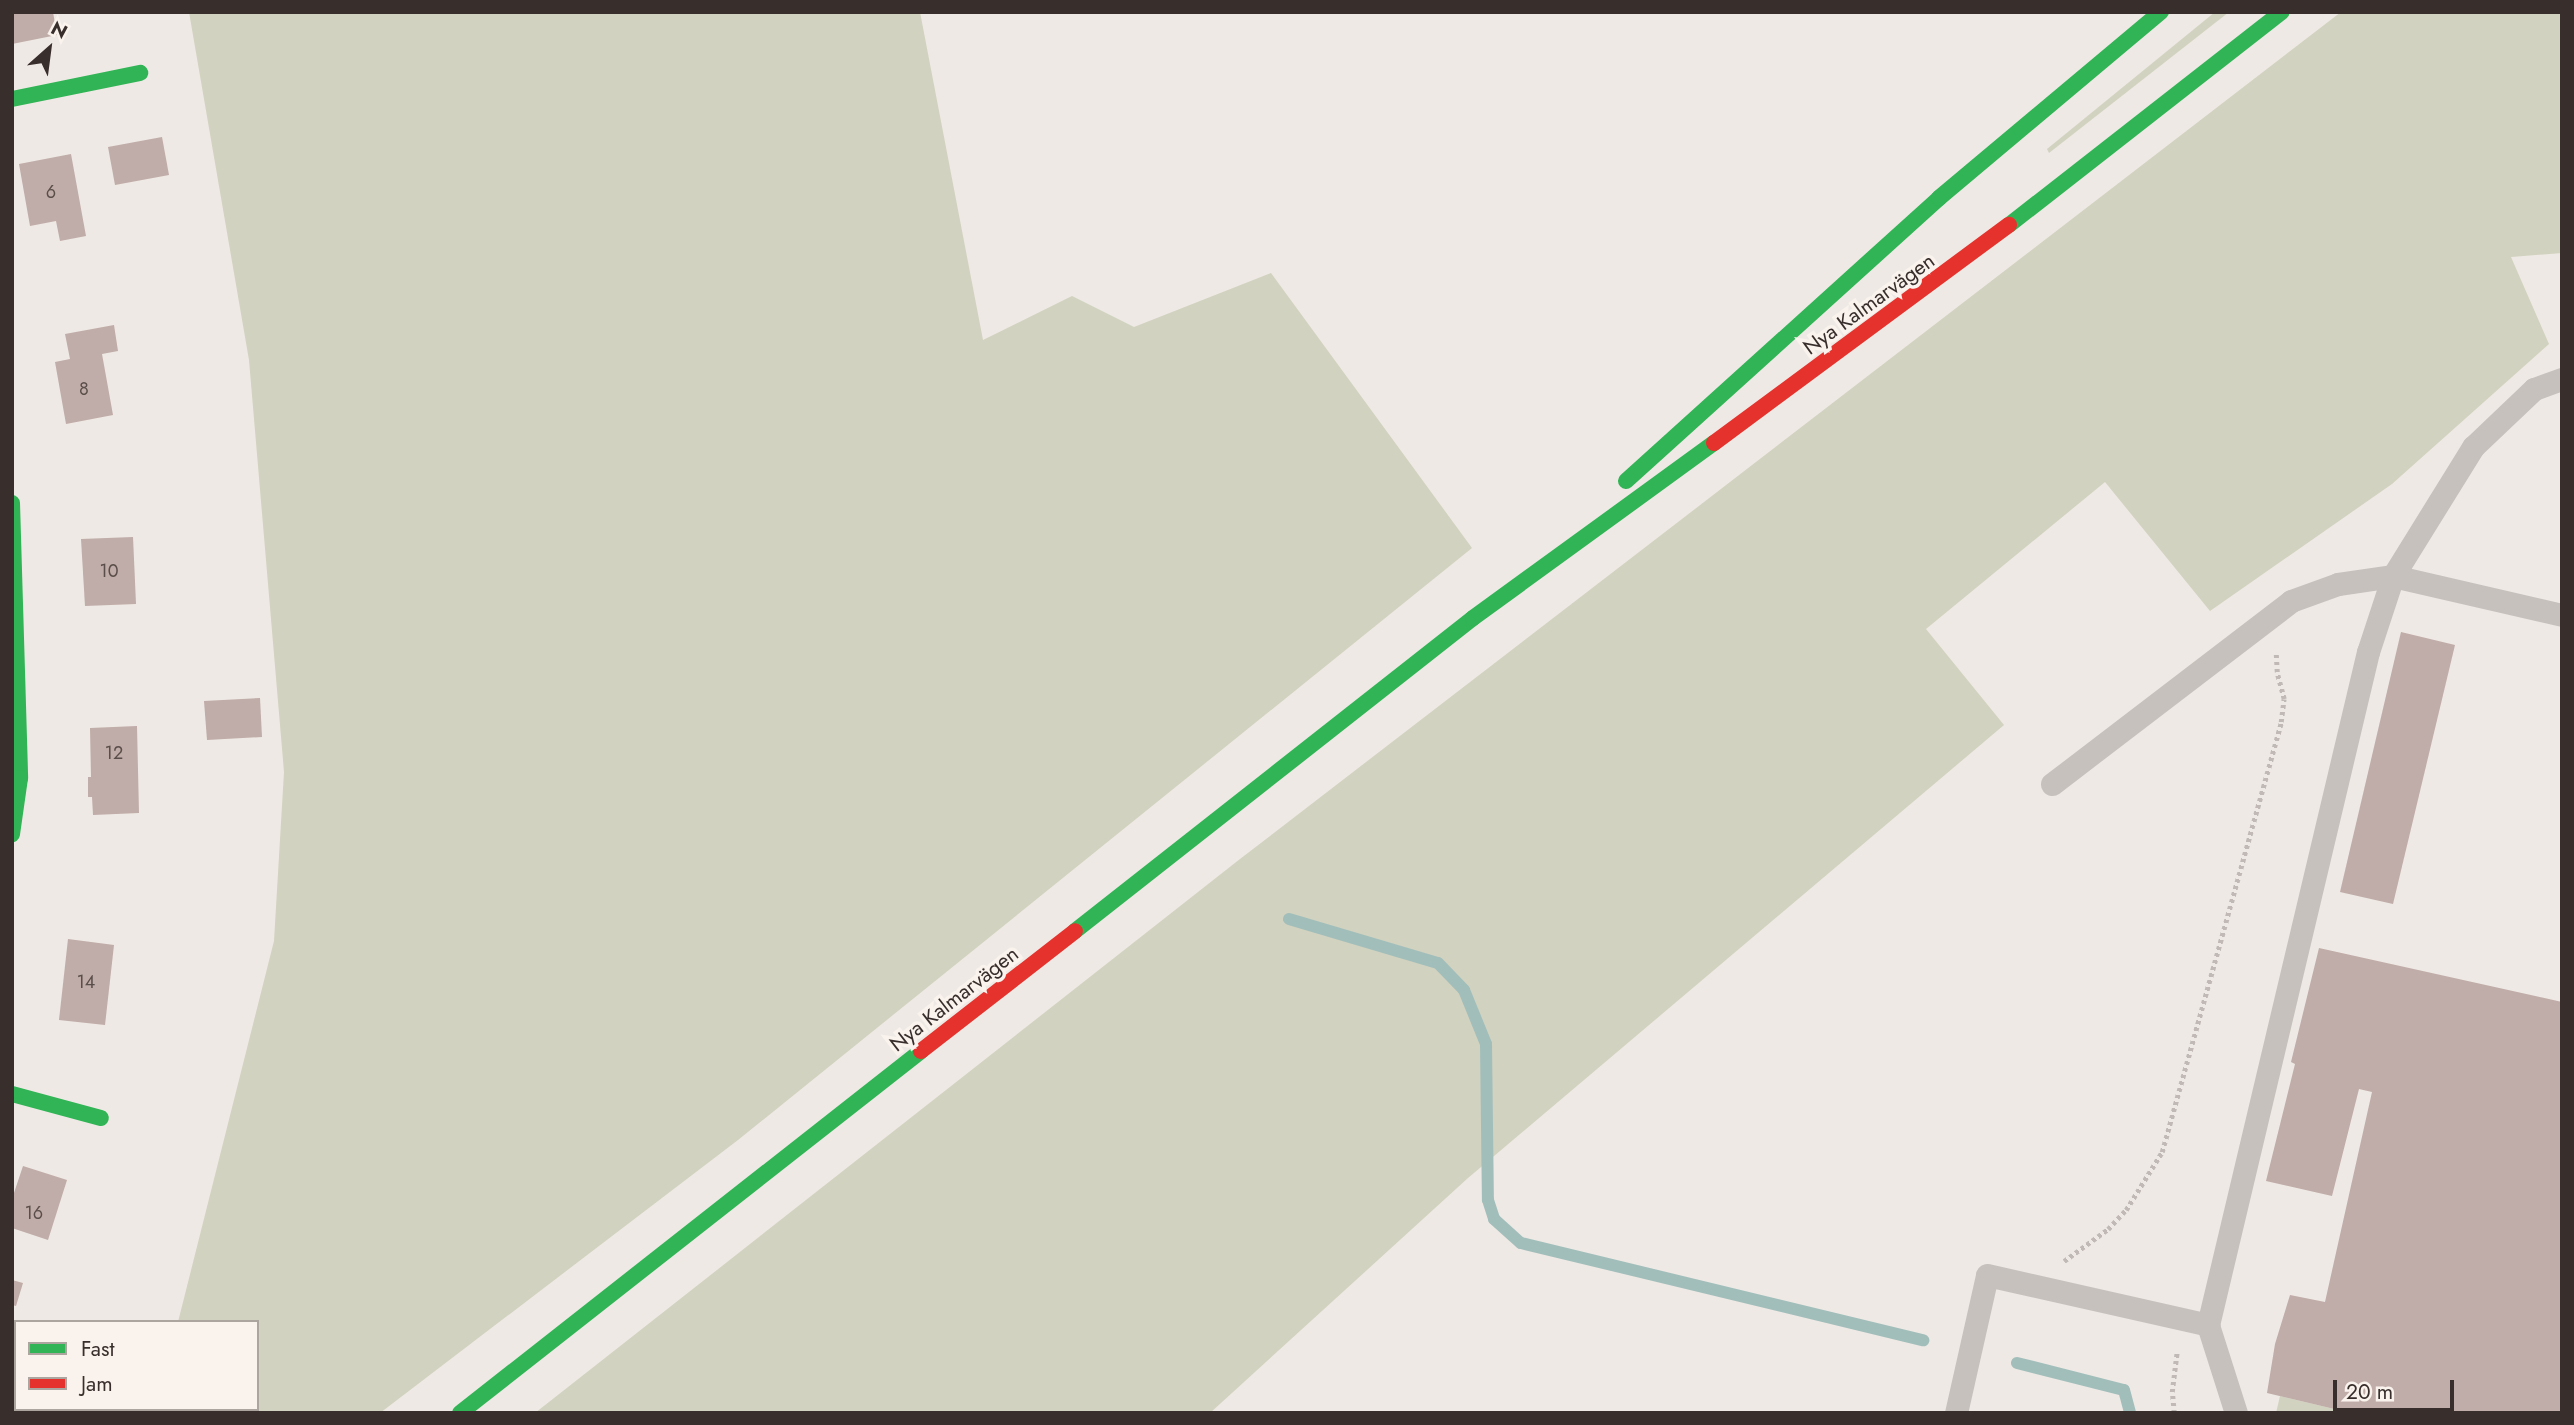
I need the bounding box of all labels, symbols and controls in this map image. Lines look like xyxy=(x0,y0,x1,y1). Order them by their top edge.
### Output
north arrow xyxy=(14,14,84,84)
text: N xyxy=(46,15,72,45)
house number: 6 xyxy=(46,181,56,203)
street label: Nya Kalmarvägen xyxy=(1798,248,1940,360)
house number: 8 xyxy=(79,378,89,400)
house number: 10 xyxy=(100,560,118,582)
house number: 12 xyxy=(105,742,123,764)
street label: Nya Kalmarvägen xyxy=(885,941,1023,1057)
house number: 14 xyxy=(77,971,95,993)
house number: 16 xyxy=(25,1202,43,1224)
legend xyxy=(14,1320,259,1411)
text: Fast xyxy=(81,1334,114,1364)
scale bar xyxy=(2336,1366,2457,1410)
text: Jam xyxy=(81,1369,113,1399)
text: 20 m xyxy=(2346,1377,2393,1407)

